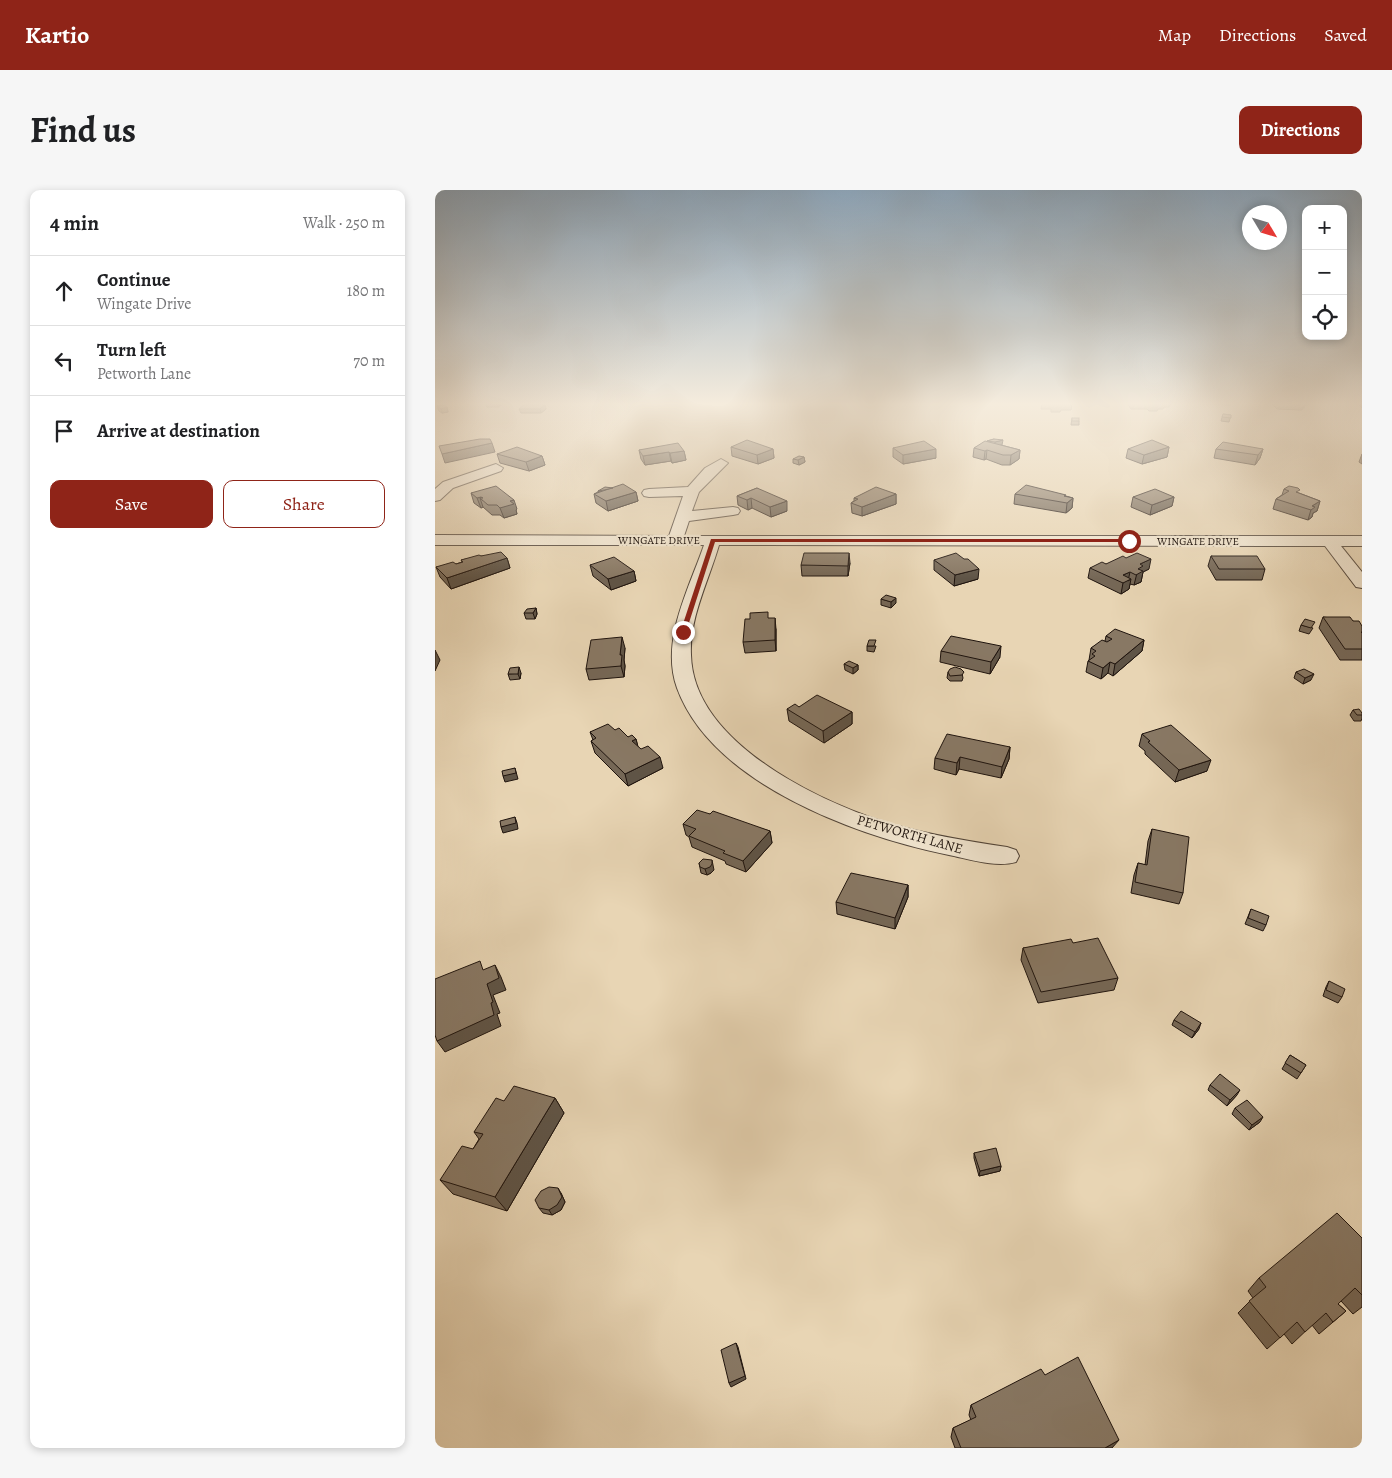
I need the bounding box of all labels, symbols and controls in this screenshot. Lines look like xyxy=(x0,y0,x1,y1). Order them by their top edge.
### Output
text: Kartio xyxy=(25,19,89,51)
text: Map xyxy=(1158,23,1191,47)
text: Directions xyxy=(1219,23,1296,47)
text: Saved xyxy=(1324,23,1367,47)
text: Find us xyxy=(30,106,136,154)
button: Directions xyxy=(1239,106,1362,154)
north arrow xyxy=(1242,205,1287,250)
map controls xyxy=(1302,205,1347,340)
button: + xyxy=(1302,205,1347,250)
text: 4 min xyxy=(50,209,99,237)
text: Walk · 250 m xyxy=(303,212,385,234)
button: − xyxy=(1302,250,1347,295)
text: Continue xyxy=(97,267,171,293)
icon: ahead xyxy=(50,277,78,305)
text: 180 m xyxy=(347,280,385,302)
text: Wingate Drive xyxy=(97,293,191,315)
button: locate xyxy=(1302,295,1347,340)
text: Turn left xyxy=(97,337,166,363)
icon: left xyxy=(50,347,78,375)
text: 70 m xyxy=(353,350,385,372)
text: Petworth Lane xyxy=(97,363,191,385)
icon: arrive xyxy=(50,417,78,445)
text: Arrive at destination xyxy=(97,418,260,444)
button: Save xyxy=(50,480,213,528)
button: Share xyxy=(223,480,385,528)
route start xyxy=(1118,530,1141,553)
street label: WINGATE DRIVE xyxy=(617,533,700,548)
street label: WINGATE DRIVE xyxy=(1156,534,1239,549)
route end xyxy=(672,621,695,644)
street label: PETWORTH LANE xyxy=(855,810,965,859)

